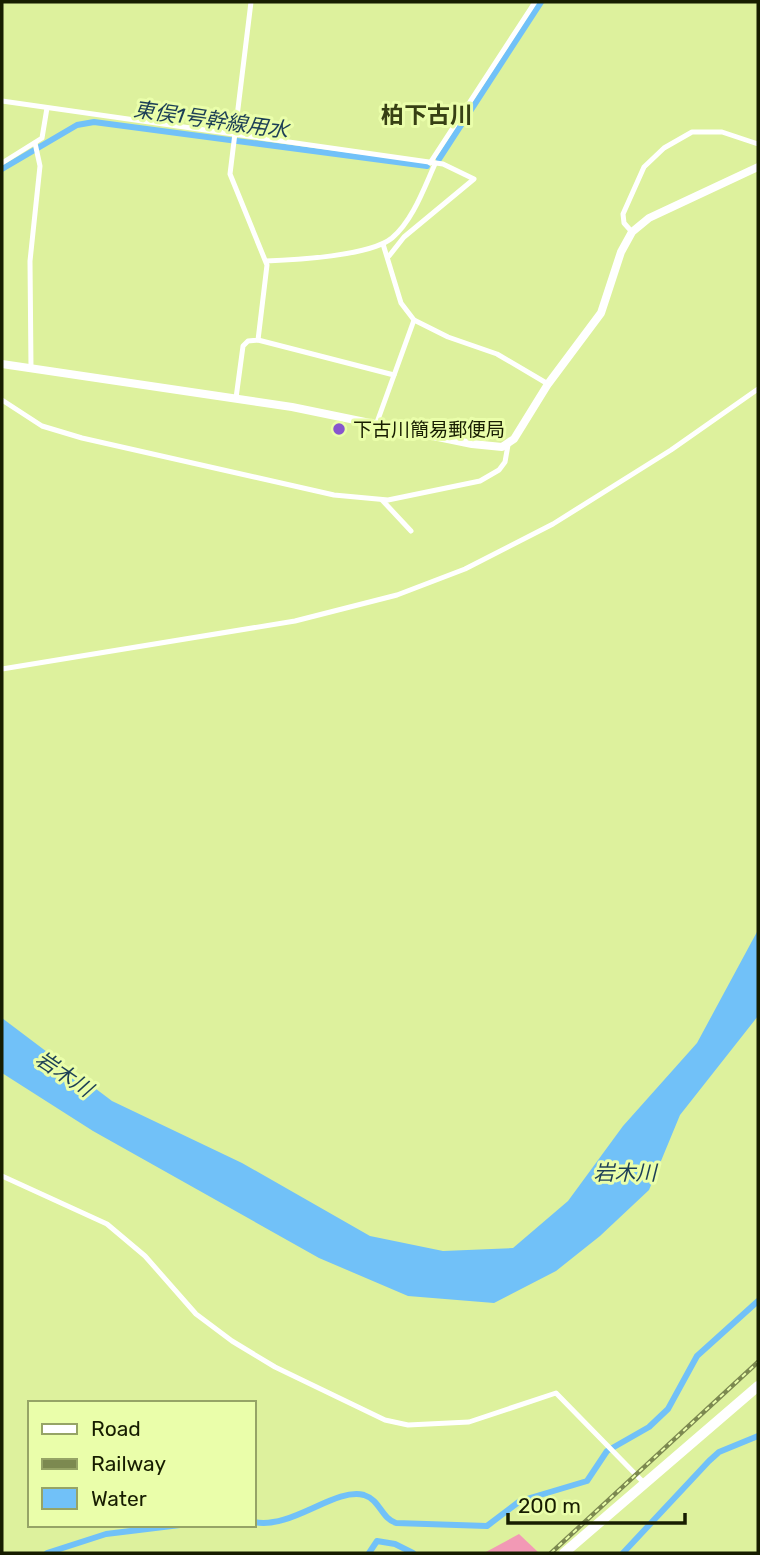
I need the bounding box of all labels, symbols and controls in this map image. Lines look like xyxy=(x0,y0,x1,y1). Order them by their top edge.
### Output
water label: 東俣1号幹線用水 xyxy=(132,96,292,143)
district label: 柏下古川 xyxy=(381,101,473,129)
place label: 下古川簡易郵便局 xyxy=(353,418,505,441)
marker: 下古川簡易郵便局 xyxy=(331,421,347,437)
water label: 岩木川 xyxy=(31,1046,99,1103)
water label: 岩木川 xyxy=(594,1160,658,1185)
legend xyxy=(28,1401,256,1527)
text: Road xyxy=(91,1416,141,1441)
text: Railway xyxy=(91,1451,166,1476)
scale bar xyxy=(508,1482,685,1526)
text: Water xyxy=(91,1486,147,1511)
text: 200 m xyxy=(518,1493,581,1518)

